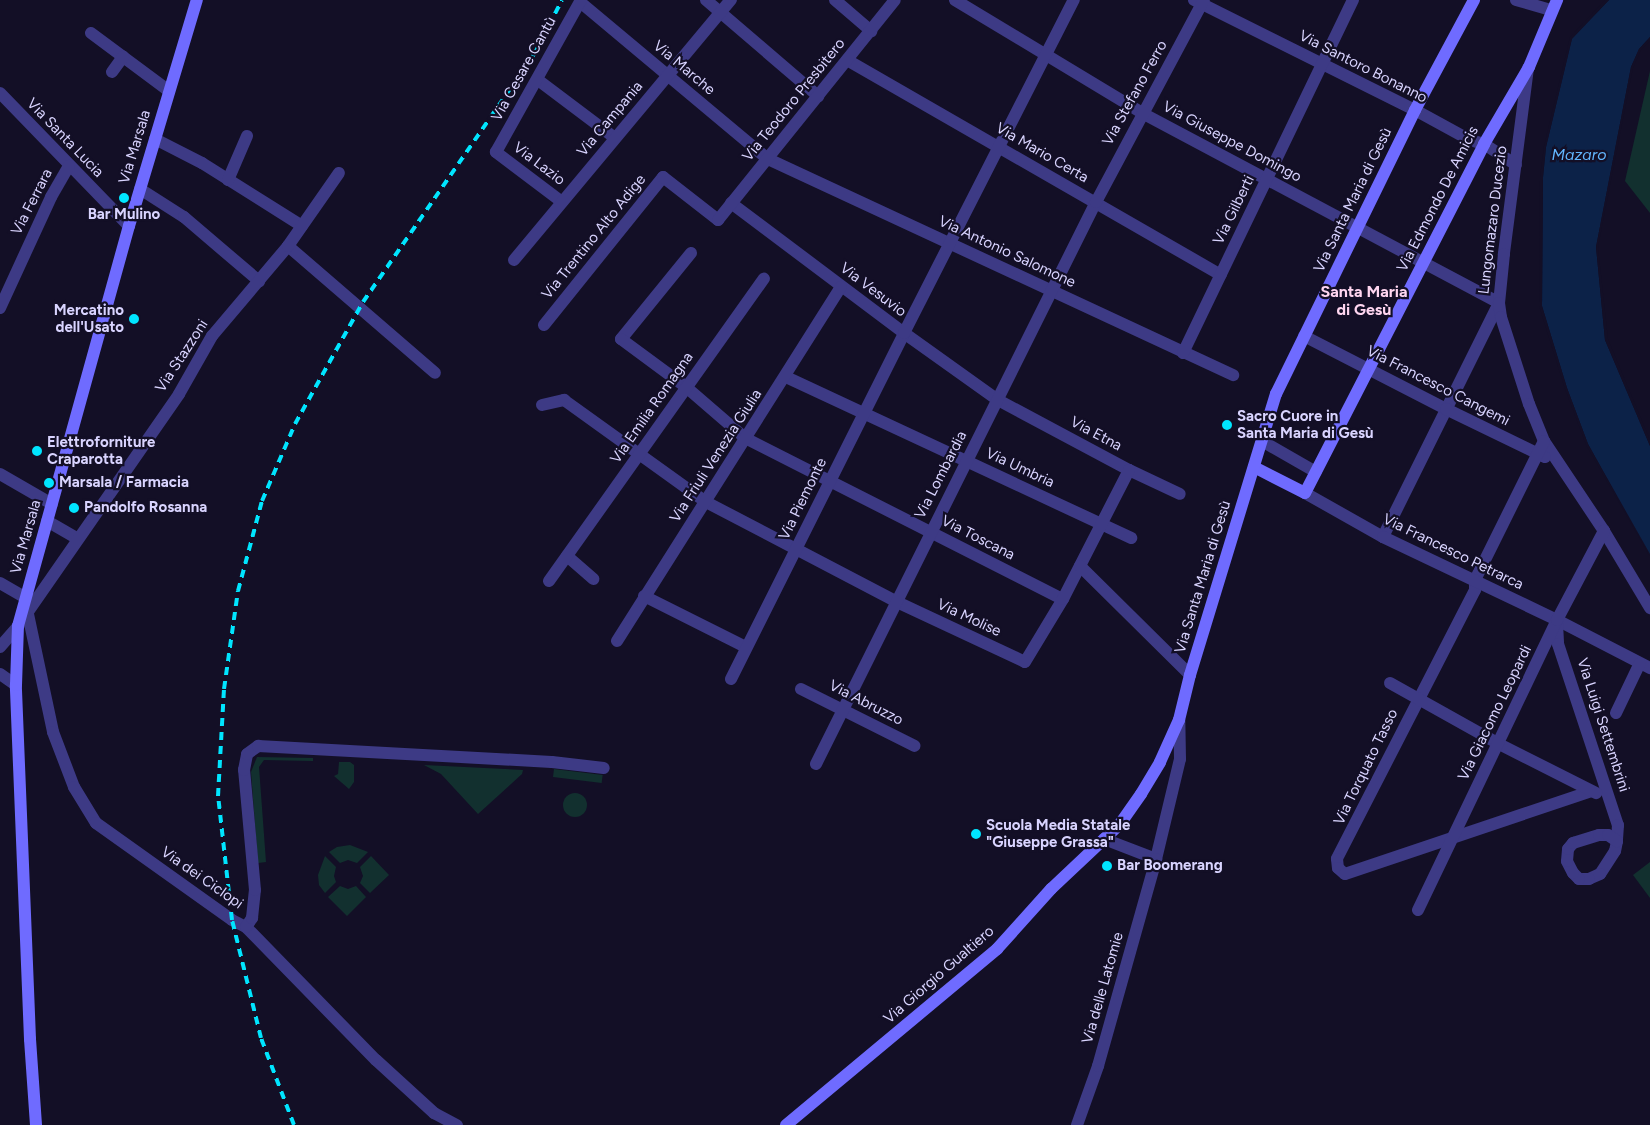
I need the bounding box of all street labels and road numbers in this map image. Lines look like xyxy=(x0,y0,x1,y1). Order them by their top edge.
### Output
street label: Via Cesare Cantù xyxy=(488,14,560,124)
street label: Via Santoro Bonanno xyxy=(1296,27,1430,107)
street label: Via Teodoro Presbitero xyxy=(739,35,849,165)
street label: Via Marche xyxy=(649,37,719,99)
street label: Via Stefano Ferro xyxy=(1099,37,1171,149)
street label: Via Campania xyxy=(573,78,647,160)
street label: Via Santa Lucia xyxy=(23,95,107,181)
street label: Via Giuseppe Domingo xyxy=(1160,98,1304,186)
street label: Via Marsala xyxy=(115,108,155,186)
street label: Via Mario Certa xyxy=(993,119,1091,187)
street label: Via Edmondo De Amicis xyxy=(1393,123,1483,275)
street label: Via Santa Maria di Gesù xyxy=(1310,125,1396,275)
street label: Via Lazio xyxy=(510,139,568,189)
street label: Lungomazaro Ducezio xyxy=(1475,145,1511,295)
street label: Via Ferrara xyxy=(8,166,56,238)
street label: Via Trentino Alto Adige xyxy=(538,171,650,303)
street label: Via Gilberti xyxy=(1210,173,1258,247)
street label: Via Antonio Salomone xyxy=(936,212,1078,292)
street label: Via Vesuvio xyxy=(836,259,910,321)
street label: Via Stazzoni xyxy=(152,316,212,396)
street label: Via Francesco Cangemi xyxy=(1363,342,1513,430)
street label: Via Emilia Romagna xyxy=(607,349,697,467)
street label: Via Friuli Venezia Giulia xyxy=(666,386,766,526)
street label: Via Etna xyxy=(1067,413,1125,455)
street label: Via Lombardia xyxy=(911,428,971,522)
street label: Via Umbria xyxy=(983,444,1057,492)
street label: Via Piemonte xyxy=(775,455,831,543)
street label: Via Marsala xyxy=(7,498,45,576)
street label: Via Santa Maria di Gesù xyxy=(1171,499,1235,655)
street label: Via Francesco Petrarca xyxy=(1380,510,1526,594)
street label: Via Toscana xyxy=(938,512,1018,564)
street label: Via Molise xyxy=(934,595,1004,641)
street label: Via Giacomo Leopardi xyxy=(1454,642,1536,784)
street label: Via Luigi Settembrini xyxy=(1573,656,1633,794)
street label: Via Abruzzo xyxy=(826,677,906,729)
street label: Via Torquato Tasso xyxy=(1330,706,1402,828)
street label: Via dei Ciclopi xyxy=(157,843,247,913)
street label: Via Giorgio Gualtiero xyxy=(880,922,998,1028)
street label: Via delle Latomie xyxy=(1079,930,1127,1046)

